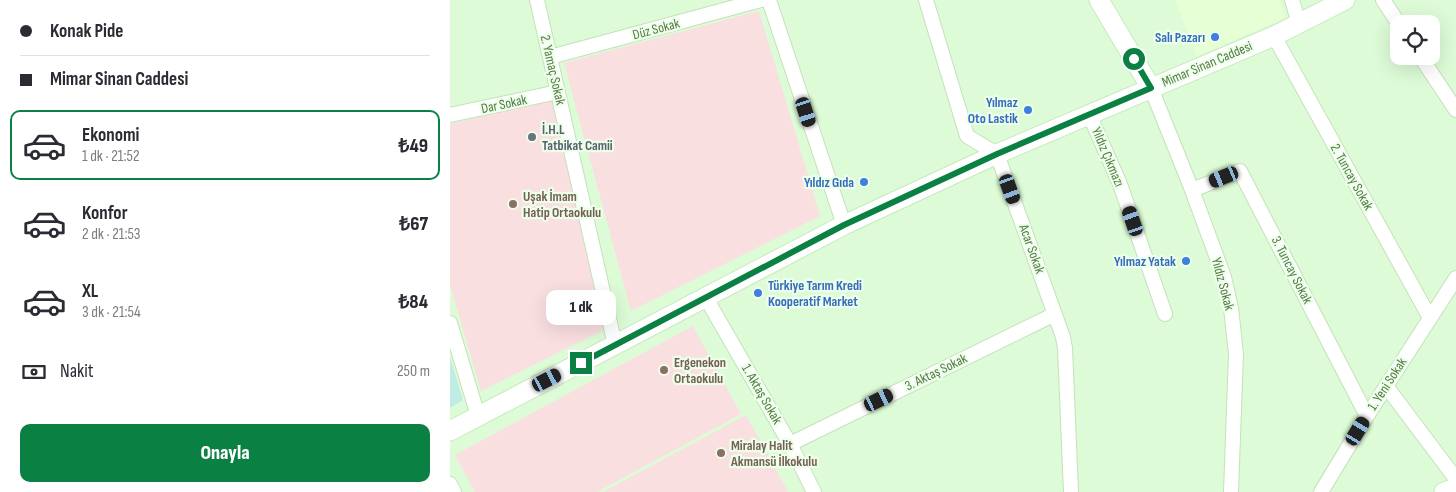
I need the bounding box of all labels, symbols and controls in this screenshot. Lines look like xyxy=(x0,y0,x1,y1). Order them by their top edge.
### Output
street label: Düz Sokak xyxy=(631,14,682,43)
map controls xyxy=(1390,15,1440,65)
button: locate xyxy=(1390,15,1440,65)
text: Konak Pide xyxy=(50,20,123,43)
place label: Salı Pazarı xyxy=(1155,29,1205,46)
marker: Salı Pazarı xyxy=(1209,31,1221,43)
street label: 2. Yamaç Sokak xyxy=(537,33,569,107)
street label: Mimar Sinan Caddesi xyxy=(1159,37,1255,91)
route start xyxy=(1123,48,1145,70)
text: Mimar Sinan Caddesi xyxy=(50,68,188,91)
street label: Dar Sokak xyxy=(480,91,529,117)
place label: Yılmaz Oto Lastik xyxy=(968,94,1019,127)
car xyxy=(794,95,817,129)
marker: Yılmaz Oto Lastik xyxy=(1022,104,1034,116)
place label: İ.H.L Tatbikat Camii xyxy=(542,121,613,154)
icon: car xyxy=(22,123,67,168)
text: Ekonomi xyxy=(82,124,139,147)
street label: Yıldız Çıkmazı xyxy=(1088,125,1128,189)
marker: İ.H.L Tatbikat Camii xyxy=(526,131,538,143)
text: ₺49 xyxy=(399,135,428,158)
street label: 2. Tuncay Sokak xyxy=(1327,141,1378,214)
text: 1 dk · 21:52 xyxy=(82,147,139,166)
car xyxy=(1207,164,1240,190)
car xyxy=(997,172,1022,206)
place label: Yıldız Gıda xyxy=(804,174,854,191)
marker: Yıldız Gıda xyxy=(858,176,870,188)
place label: Uşak İmam Hatip Ortaokulu xyxy=(523,188,601,221)
marker: Uşak İmam Hatip Ortaokulu xyxy=(507,198,519,210)
icon: car xyxy=(22,201,67,246)
text: Konfor xyxy=(82,202,128,225)
car xyxy=(1121,204,1144,238)
text: ₺67 xyxy=(399,213,428,236)
street label: Acar Sokak xyxy=(1015,221,1049,277)
text: 2 dk · 21:53 xyxy=(82,225,141,244)
street label: 3. Tuncay Sokak xyxy=(1268,233,1317,307)
place label: Yılmaz Yatak xyxy=(1114,253,1176,270)
marker: Yılmaz Yatak xyxy=(1180,255,1192,267)
street label: Yıldız Sokak xyxy=(1208,256,1238,313)
place label: Türkiye Tarım Kredi Kooperatif Market xyxy=(768,277,862,310)
icon: car xyxy=(22,279,67,324)
text: XL xyxy=(82,280,98,303)
marker: Türkiye Tarım Kredi Kooperatif Market xyxy=(752,287,764,299)
callout: 1 dk xyxy=(546,290,616,326)
text: ₺84 xyxy=(398,291,428,314)
text: 1 dk xyxy=(569,298,593,317)
text: 3 dk · 21:54 xyxy=(82,303,141,322)
street label: 3. Aktaş Sokak xyxy=(902,349,970,394)
route end xyxy=(570,352,592,374)
place label: Ergenekon Ortaokulu xyxy=(674,354,726,387)
street label: 1. Yeni Sokak xyxy=(1364,354,1411,414)
icon: cash xyxy=(20,358,48,386)
text: Nakit xyxy=(60,360,94,383)
street label: 1. Aktaş Sokak xyxy=(738,361,786,428)
text: 250 m xyxy=(397,362,430,381)
marker: Ergenekon Ortaokulu xyxy=(658,364,670,376)
car xyxy=(530,367,563,393)
car xyxy=(862,387,895,413)
car xyxy=(1343,414,1372,448)
button: Onayla xyxy=(20,424,430,482)
place label: Miralay Halit Akmansü İlkokulu xyxy=(730,437,817,470)
marker: Miralay Halit Akmansü İlkokulu xyxy=(715,447,727,459)

